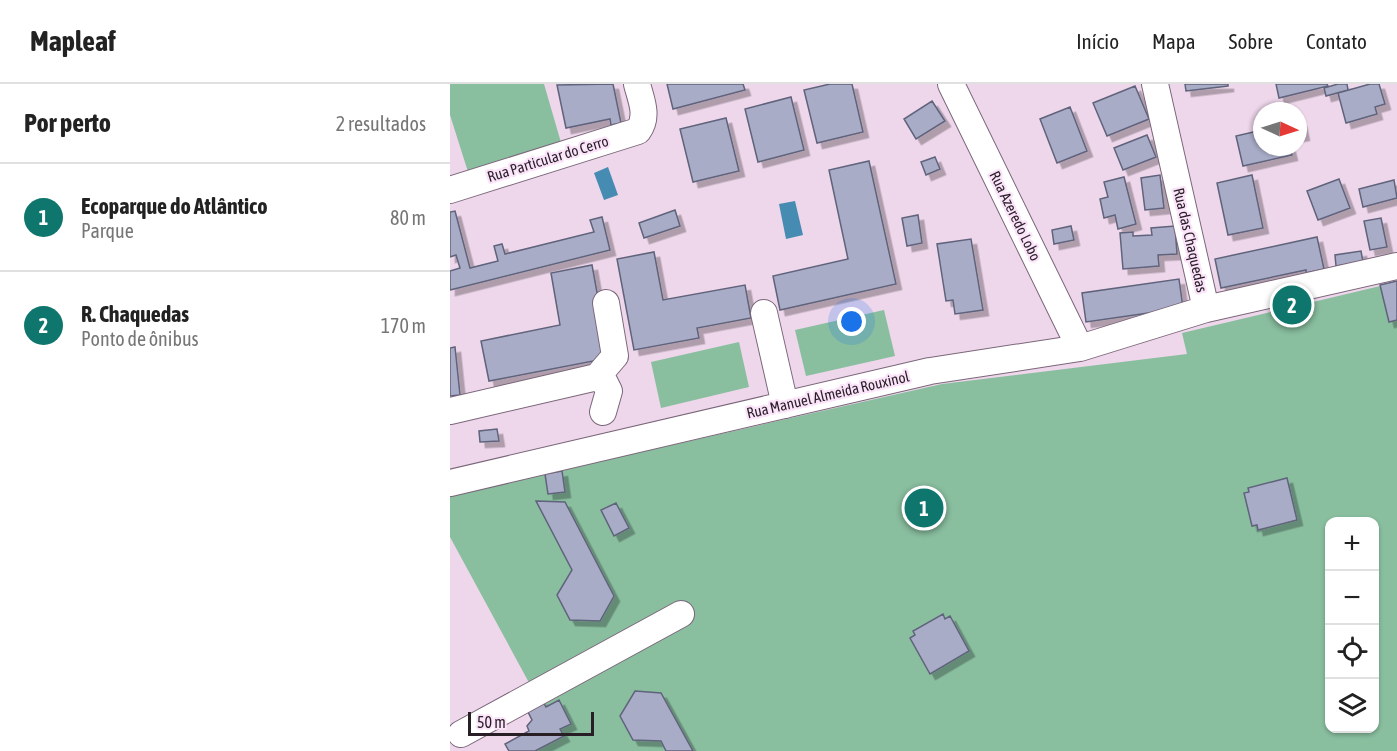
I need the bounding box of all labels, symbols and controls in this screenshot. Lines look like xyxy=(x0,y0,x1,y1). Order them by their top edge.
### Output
text: Mapleaf xyxy=(30,25,116,57)
text: Início xyxy=(1076,29,1119,53)
text: Mapa xyxy=(1152,29,1196,53)
text: Sobre xyxy=(1229,29,1273,53)
text: Contato xyxy=(1306,29,1367,53)
north arrow xyxy=(1253,102,1307,156)
text: Por perto xyxy=(24,108,111,138)
text: 2 resultados xyxy=(336,112,426,135)
street label: Rua Particular do Cerro xyxy=(485,132,610,185)
street label: Rua Azeredo Lobo xyxy=(986,168,1044,263)
street label: Rua das Chaquedas xyxy=(1170,186,1211,294)
text: Ecoparque do Atlântico xyxy=(81,193,268,219)
text: 1 xyxy=(39,206,48,229)
text: 80 m xyxy=(390,206,426,229)
text: Parque xyxy=(81,219,134,242)
pin: 2 xyxy=(1272,282,1312,328)
text: R. Chaquedas xyxy=(81,301,189,327)
your location xyxy=(837,307,866,336)
text: 2 xyxy=(39,314,48,337)
text: 170 m xyxy=(381,314,426,337)
text: Ponto de ônibus xyxy=(81,327,199,350)
street label: Rua Manuel Almeida Rouxinol xyxy=(745,368,911,421)
pin: 1 xyxy=(904,486,944,530)
map controls xyxy=(1325,517,1379,733)
button: + xyxy=(1325,517,1379,571)
button: − xyxy=(1325,571,1379,625)
button: locate xyxy=(1325,625,1379,679)
button: layers xyxy=(1325,679,1379,733)
scale bar xyxy=(468,709,594,736)
text: 50 m xyxy=(477,713,506,731)

